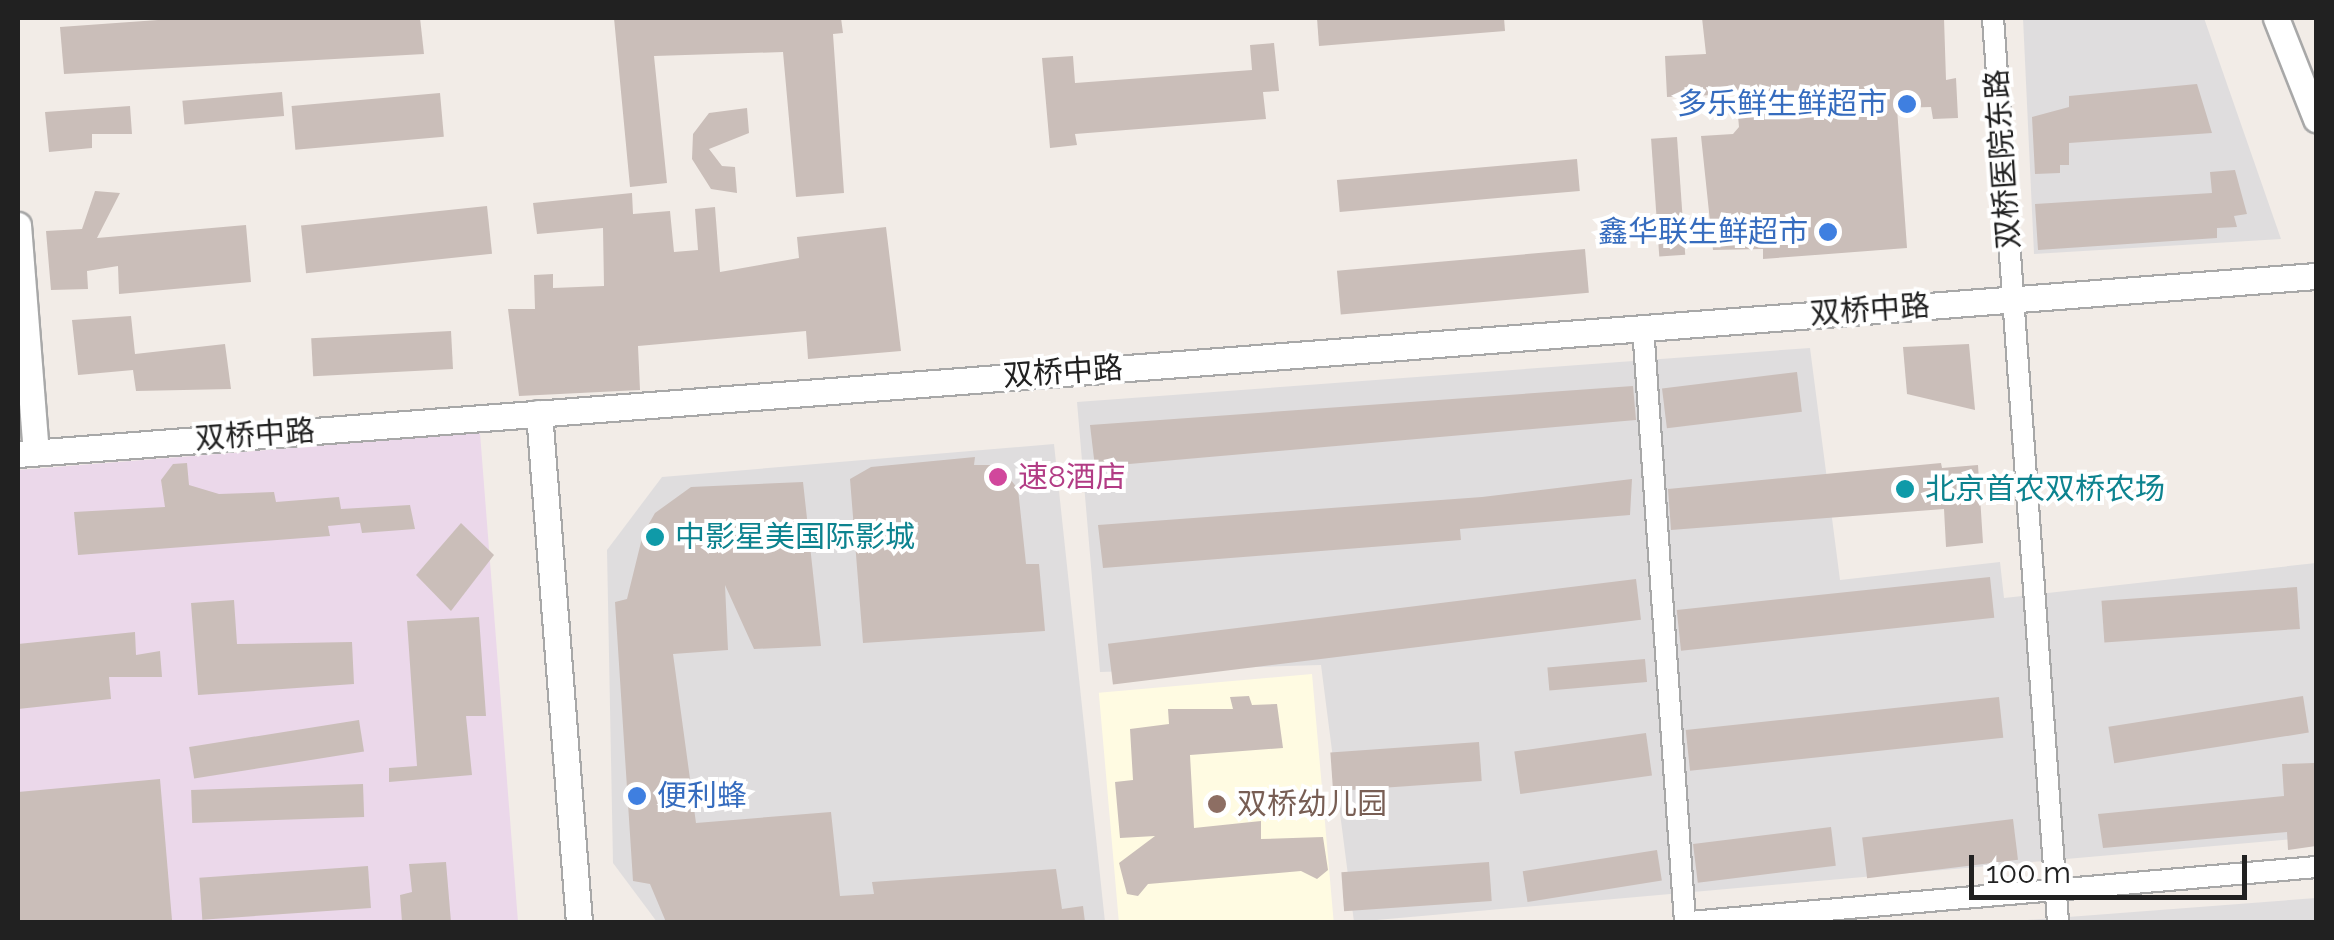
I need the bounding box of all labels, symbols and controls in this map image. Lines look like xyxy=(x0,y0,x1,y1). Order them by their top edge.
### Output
street label: 双桥医院东路 xyxy=(1979,68,2027,250)
place label: 多乐鲜生鲜超市 xyxy=(1677,86,1887,122)
marker: 多乐鲜生鲜超市 xyxy=(1896,93,1918,115)
place label: 鑫华联生鲜超市 xyxy=(1598,214,1808,250)
marker: 鑫华联生鲜超市 xyxy=(1817,221,1839,243)
street label: 双桥中路 xyxy=(1809,288,1931,332)
street label: 双桥中路 xyxy=(1002,350,1124,394)
street label: 双桥中路 xyxy=(194,413,316,457)
place label: 速8酒店 xyxy=(1018,459,1126,495)
marker: 速8酒店 xyxy=(987,466,1009,488)
place label: 北京首农双桥农场 xyxy=(1925,471,2165,507)
marker: 北京首农双桥农场 xyxy=(1894,478,1916,500)
place label: 中影星美国际影城 xyxy=(675,519,915,555)
marker: 中影星美国际影城 xyxy=(644,526,666,548)
place label: 便利蜂 xyxy=(657,778,747,814)
marker: 便利蜂 xyxy=(626,785,648,807)
place label: 双桥幼儿园 xyxy=(1237,786,1387,822)
marker: 双桥幼儿园 xyxy=(1206,793,1228,815)
scale bar xyxy=(1974,835,2252,897)
text: 100 m xyxy=(1986,855,2071,890)

